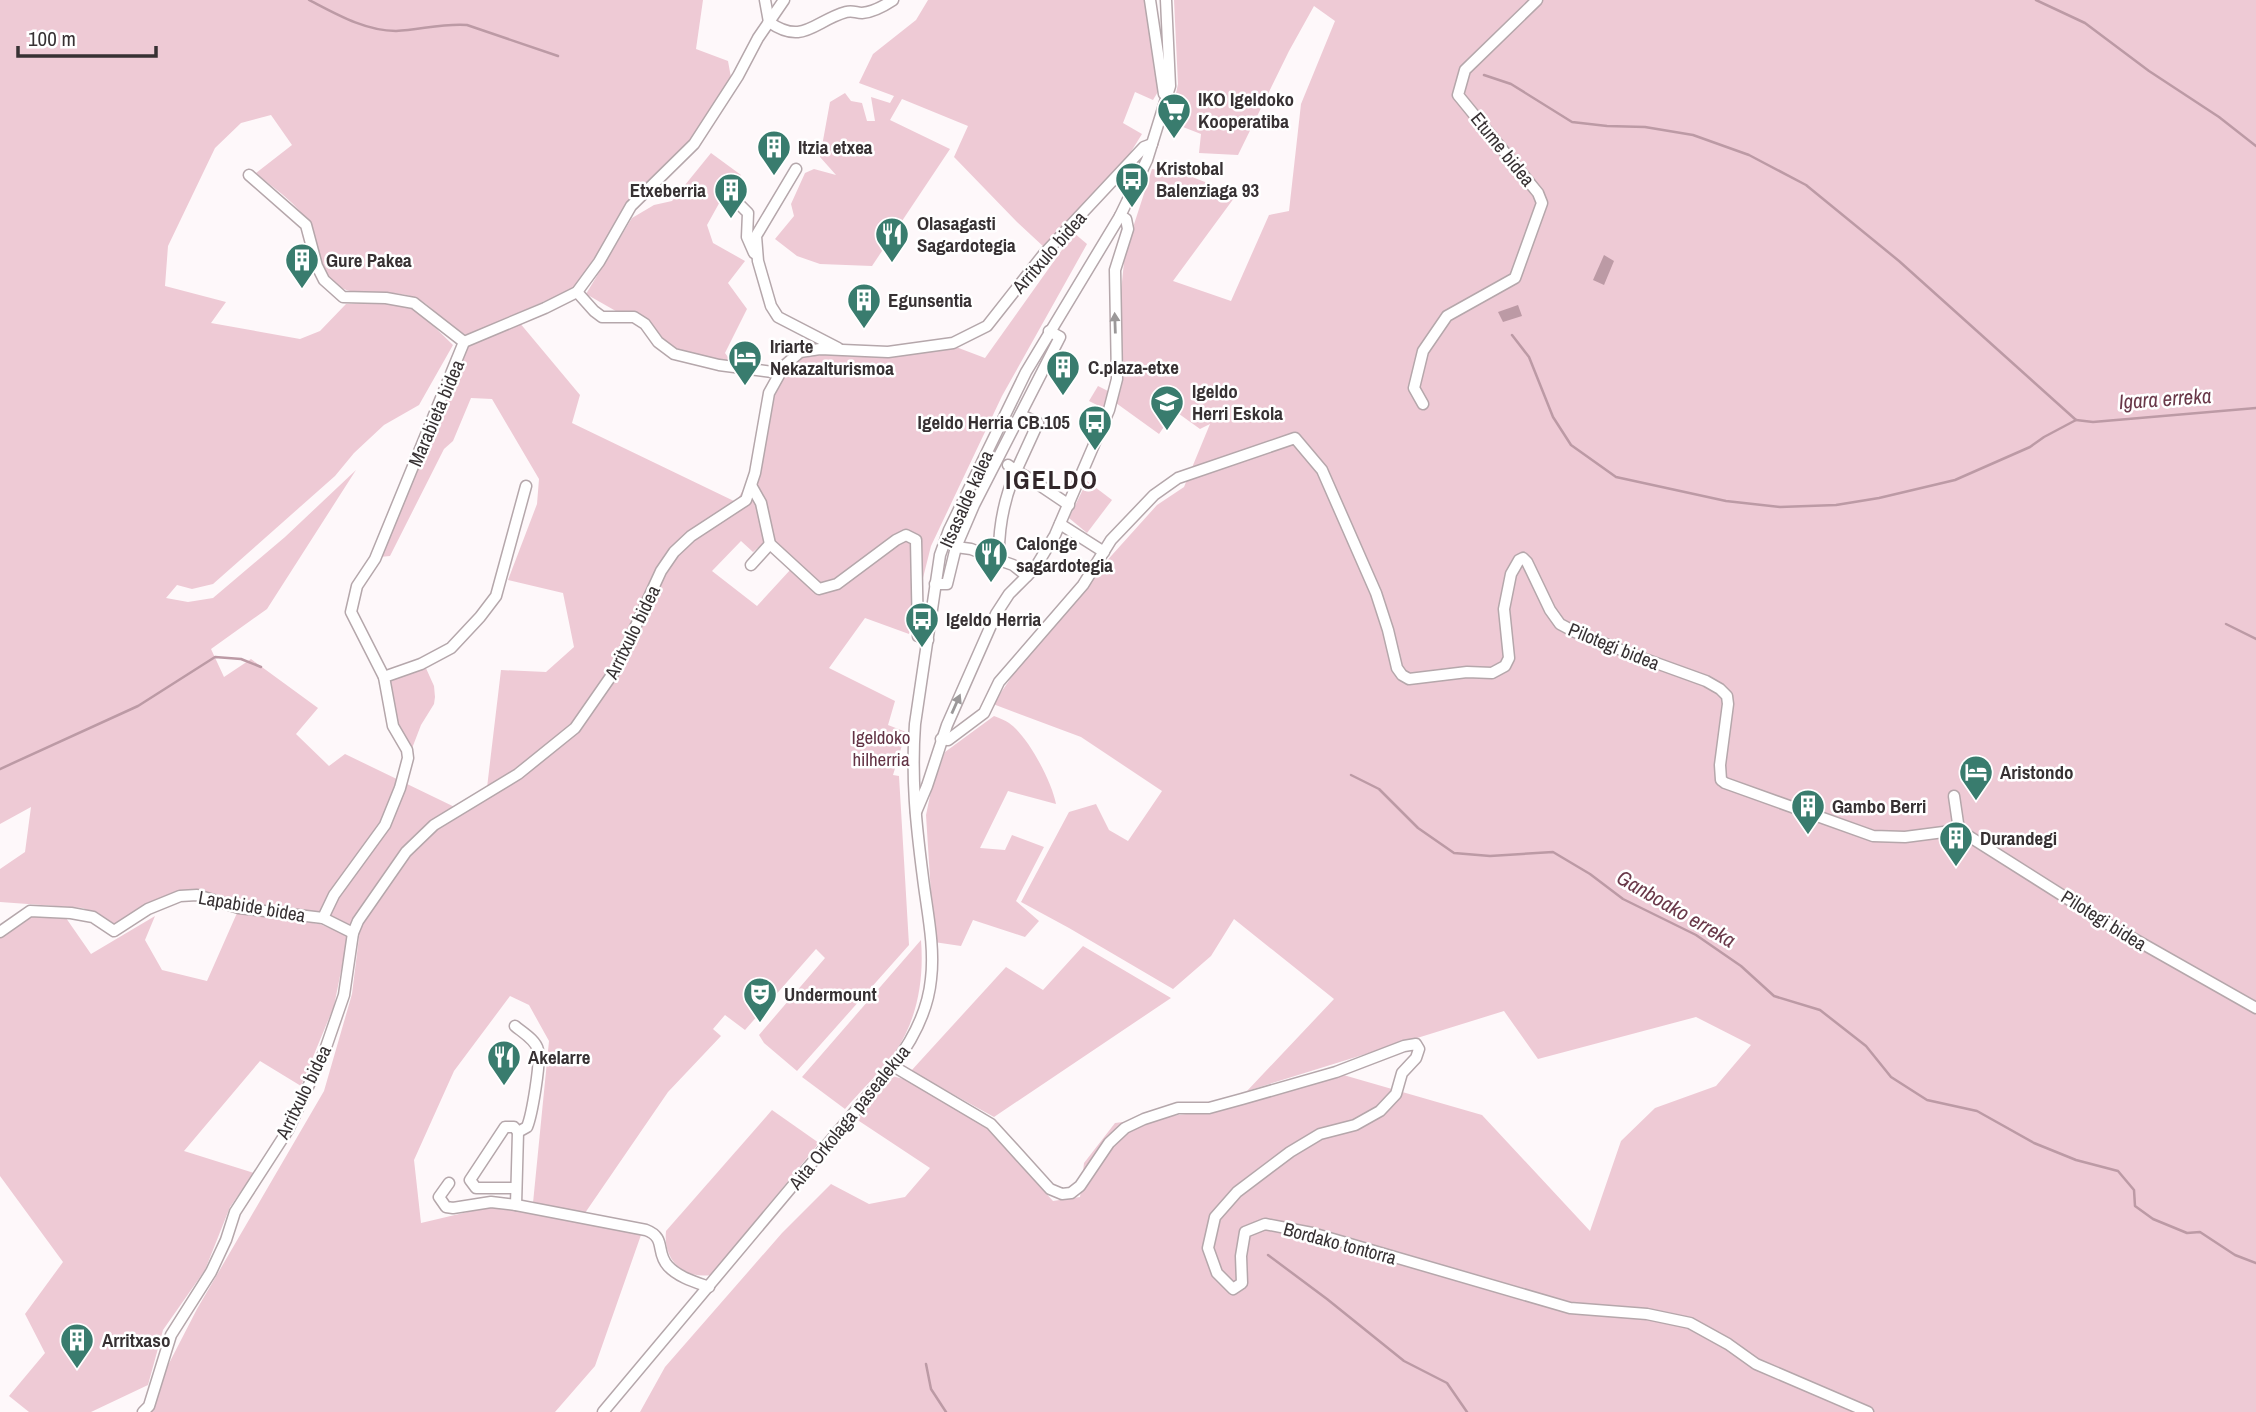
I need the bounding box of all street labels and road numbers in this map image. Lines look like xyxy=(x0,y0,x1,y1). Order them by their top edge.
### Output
street label: Etume bidea xyxy=(1465,106,1541,192)
street label: Arritxulo bidea xyxy=(1005,205,1092,300)
street label: Marabieta bidea xyxy=(402,355,470,470)
street label: Itsasalde kalea xyxy=(933,446,999,552)
street label: Arritxulo bidea xyxy=(598,580,666,684)
street label: Pilotegi bidea xyxy=(1565,616,1664,676)
street label: Pilotegi bidea xyxy=(2056,883,2152,957)
street label: Lapabide bidea xyxy=(196,884,308,928)
street label: Aita Orkolaga pasealekua xyxy=(782,1039,916,1196)
street label: Arritxulo bidea xyxy=(269,1040,337,1144)
street label: Bordako tontorra xyxy=(1281,1215,1400,1271)

